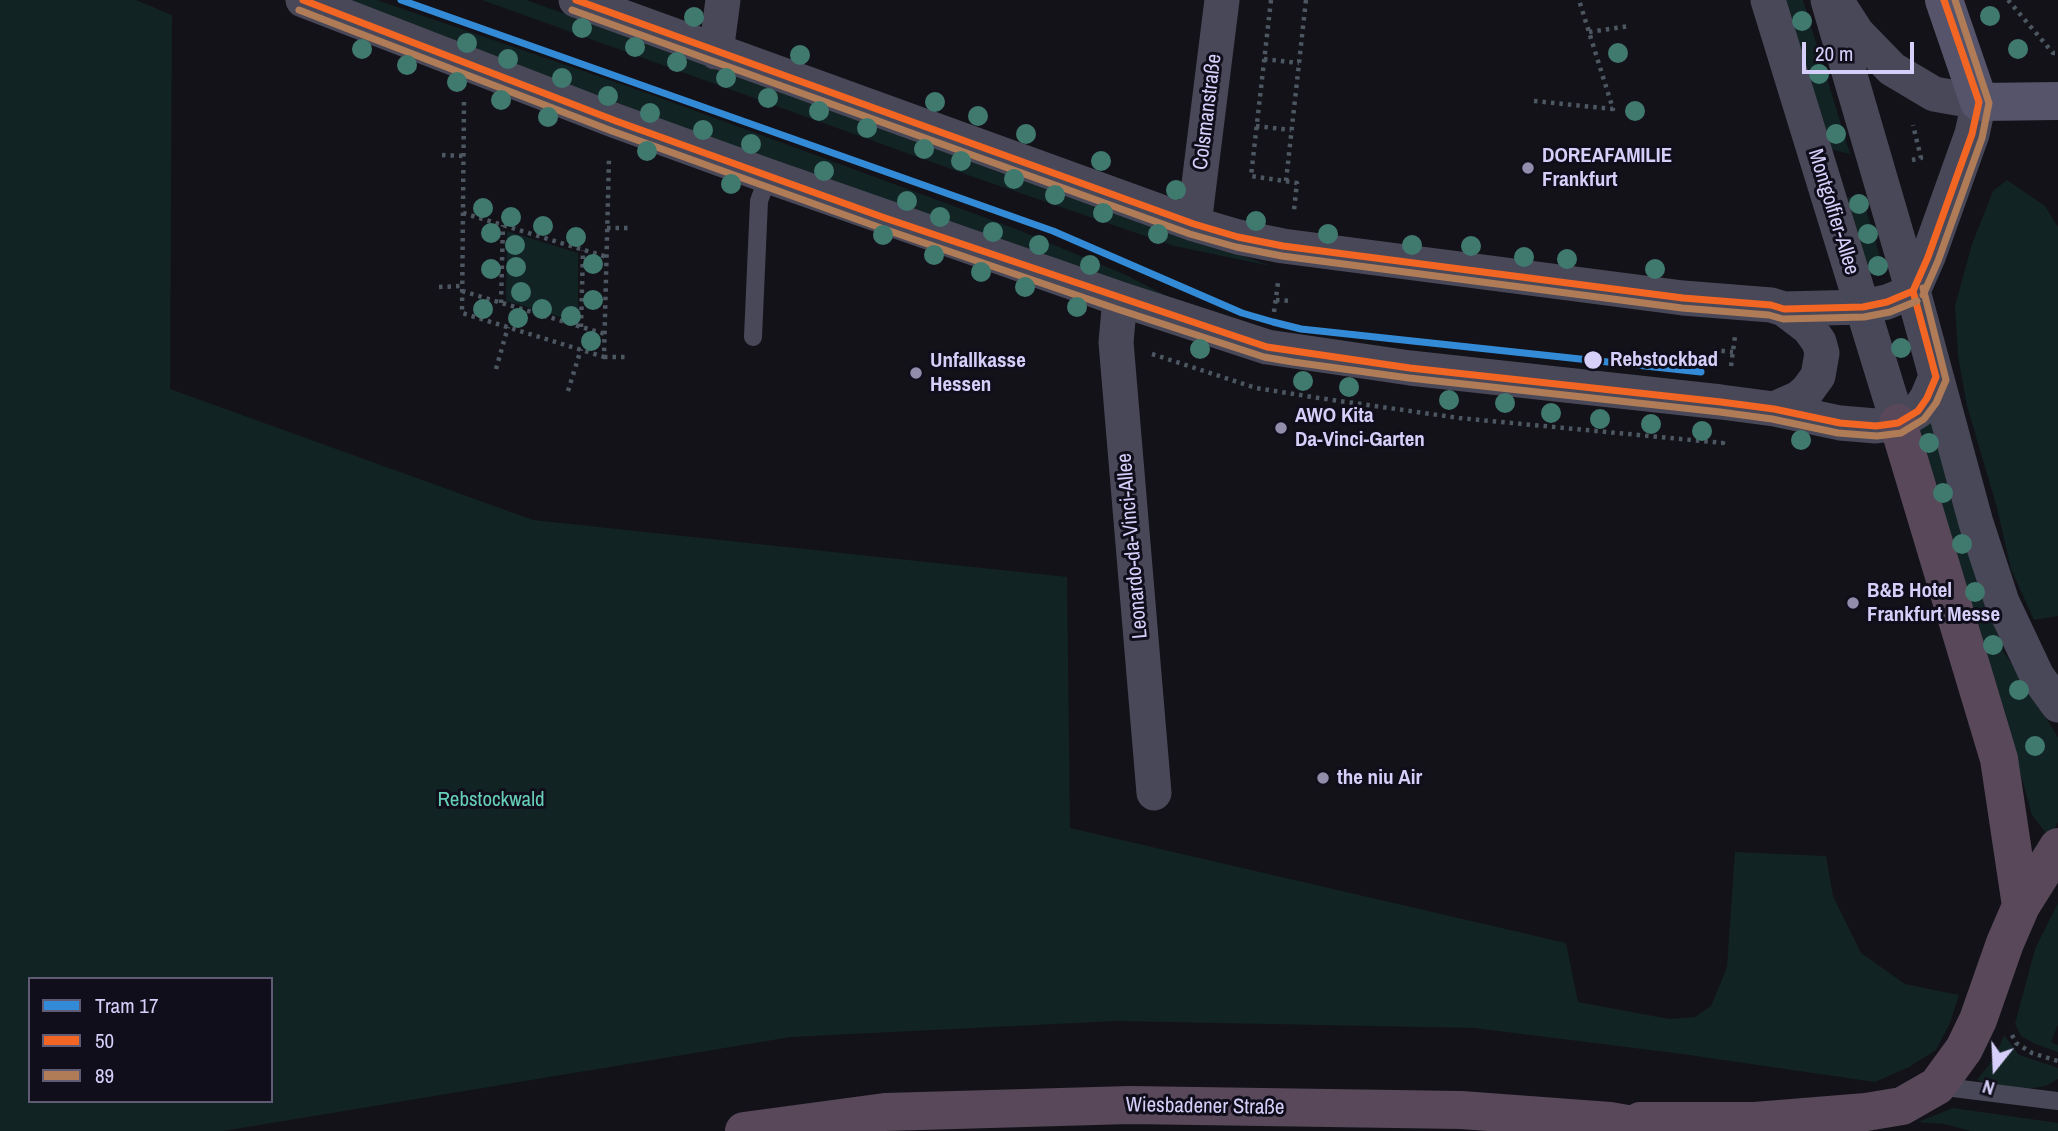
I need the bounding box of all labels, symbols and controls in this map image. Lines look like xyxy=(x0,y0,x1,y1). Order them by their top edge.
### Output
scale bar xyxy=(1806,28,1918,72)
text: 20 m xyxy=(1815,39,1853,68)
street label: Colsmanstraße xyxy=(1188,53,1228,171)
place label: DOREAFAMILIE Frankfurt xyxy=(1542,143,1672,193)
street label: Montgolfier-Allee xyxy=(1802,146,1864,278)
marker: DOREAFAMILIE Frankfurt xyxy=(1520,160,1536,176)
place label: Rebstockbad xyxy=(1610,347,1718,373)
place label: Unfallkasse Hessen xyxy=(930,348,1026,398)
marker: Rebstockbad xyxy=(1582,349,1604,371)
marker: Unfallkasse Hessen xyxy=(908,365,924,381)
place label: AWO Kita Da-Vinci-Garten xyxy=(1295,403,1425,453)
marker: AWO Kita Da-Vinci-Garten xyxy=(1273,420,1289,436)
street label: Leonardo-da-Vinci-Allee xyxy=(1112,452,1154,640)
place label: B&B Hotel Frankfurt Messe xyxy=(1867,578,2000,628)
marker: B&B Hotel Frankfurt Messe xyxy=(1845,595,1861,611)
place label: the niu Air xyxy=(1337,765,1422,791)
marker: the niu Air xyxy=(1315,770,1331,786)
park label: Rebstockwald xyxy=(437,787,545,813)
legend xyxy=(28,977,273,1103)
text: Tram 17 xyxy=(95,991,158,1020)
text: 50 xyxy=(95,1026,114,1055)
north arrow xyxy=(1960,1033,2030,1103)
text: 89 xyxy=(95,1061,114,1090)
text: N xyxy=(1979,1074,1998,1102)
street label: Wiesbadener Straße xyxy=(1125,1093,1285,1121)

